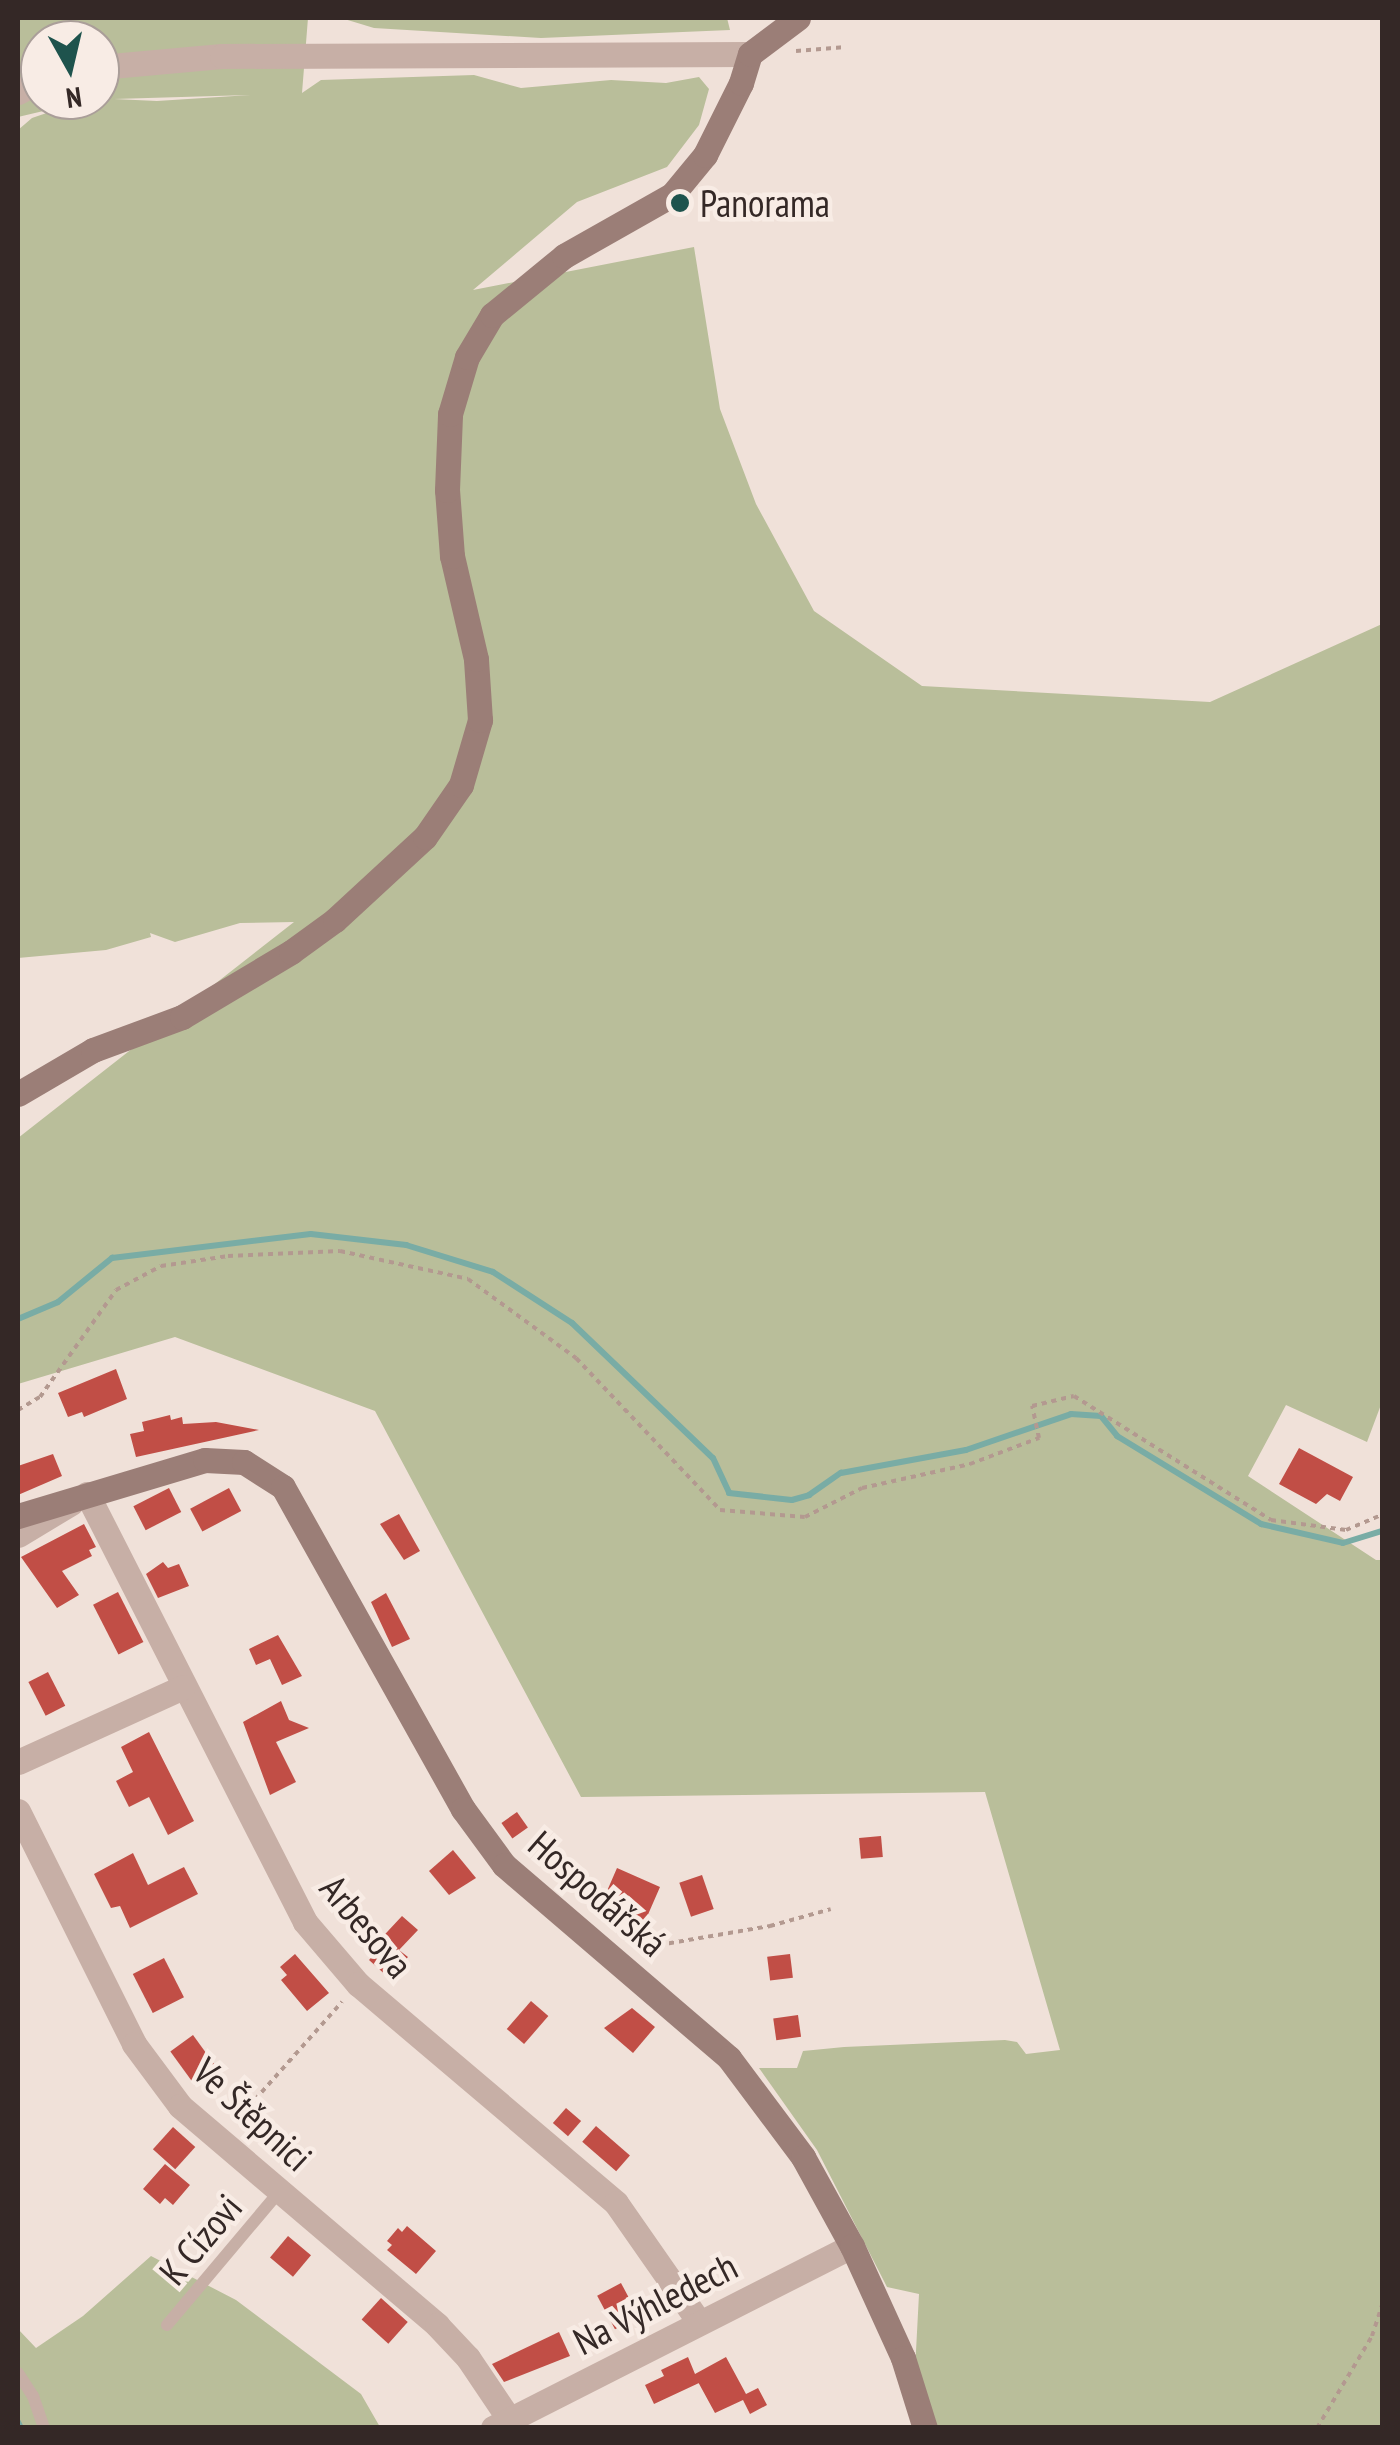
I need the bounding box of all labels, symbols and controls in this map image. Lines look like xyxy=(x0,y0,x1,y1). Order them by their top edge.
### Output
north arrow xyxy=(20,20,120,120)
text: N xyxy=(64,79,84,118)
place label: Panorama xyxy=(700,180,830,226)
marker: Panorama xyxy=(669,192,691,214)
street label: Hospodářská xyxy=(520,1821,676,1965)
street label: Arbesova xyxy=(311,1866,423,1986)
street label: Ve Štěpnici xyxy=(184,2048,322,2180)
street label: K Cízovi xyxy=(149,2184,251,2294)
street label: Na Výhledech xyxy=(565,2242,745,2364)

